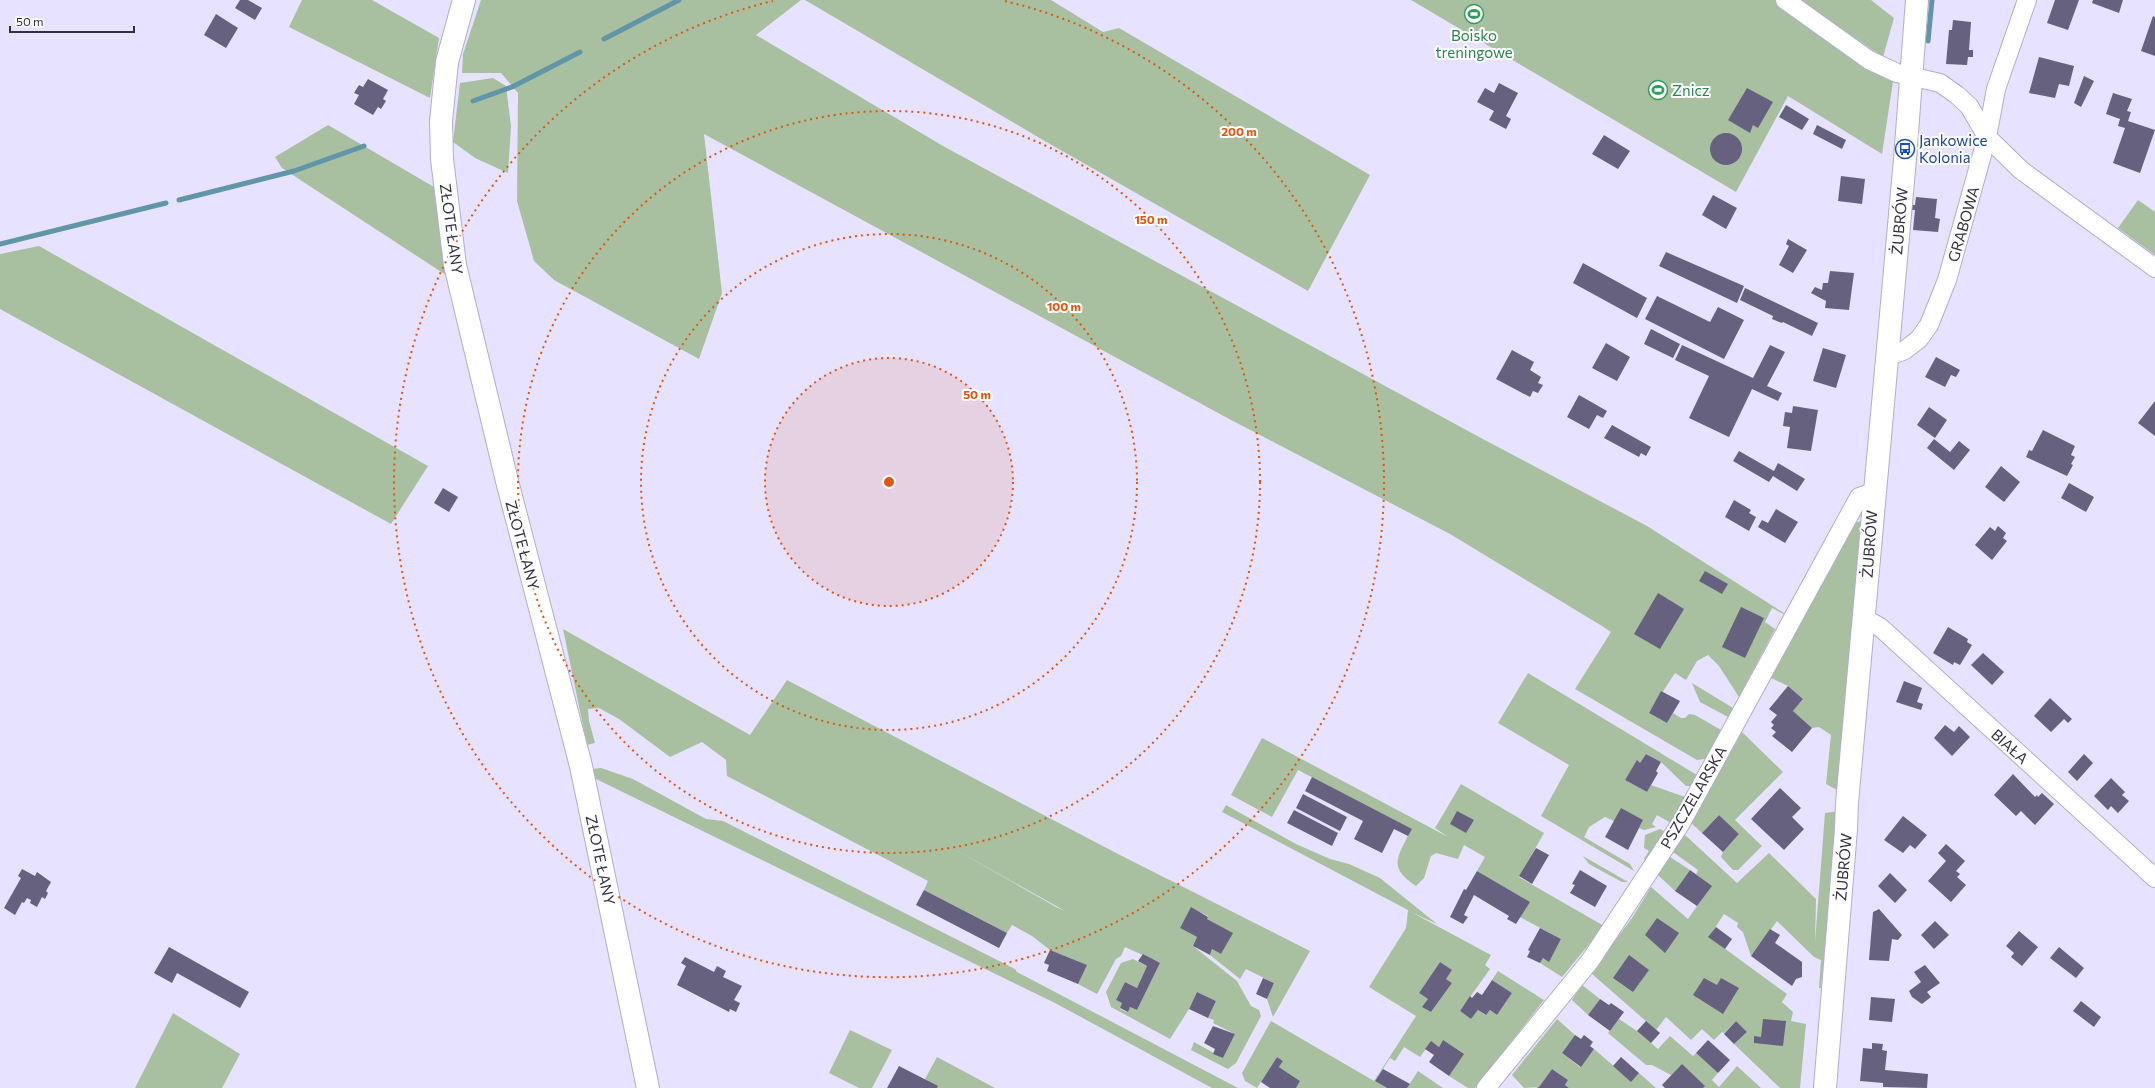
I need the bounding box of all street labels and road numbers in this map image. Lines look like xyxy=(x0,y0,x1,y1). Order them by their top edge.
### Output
street label: ZŁOTE ŁANY xyxy=(437,182,467,276)
street label: GRABOWA xyxy=(1944,184,1982,264)
street label: ŻUBRÓW xyxy=(1886,186,1911,256)
street label: ZŁOTE ŁANY xyxy=(502,498,544,592)
street label: ŻUBRÓW xyxy=(1857,510,1880,578)
street label: BIAŁA xyxy=(1988,725,2032,767)
street label: PSZCZELARSKA xyxy=(1656,742,1730,852)
street label: ZŁOTE ŁANY xyxy=(583,813,619,907)
street label: ŻUBRÓW xyxy=(1830,832,1855,902)

